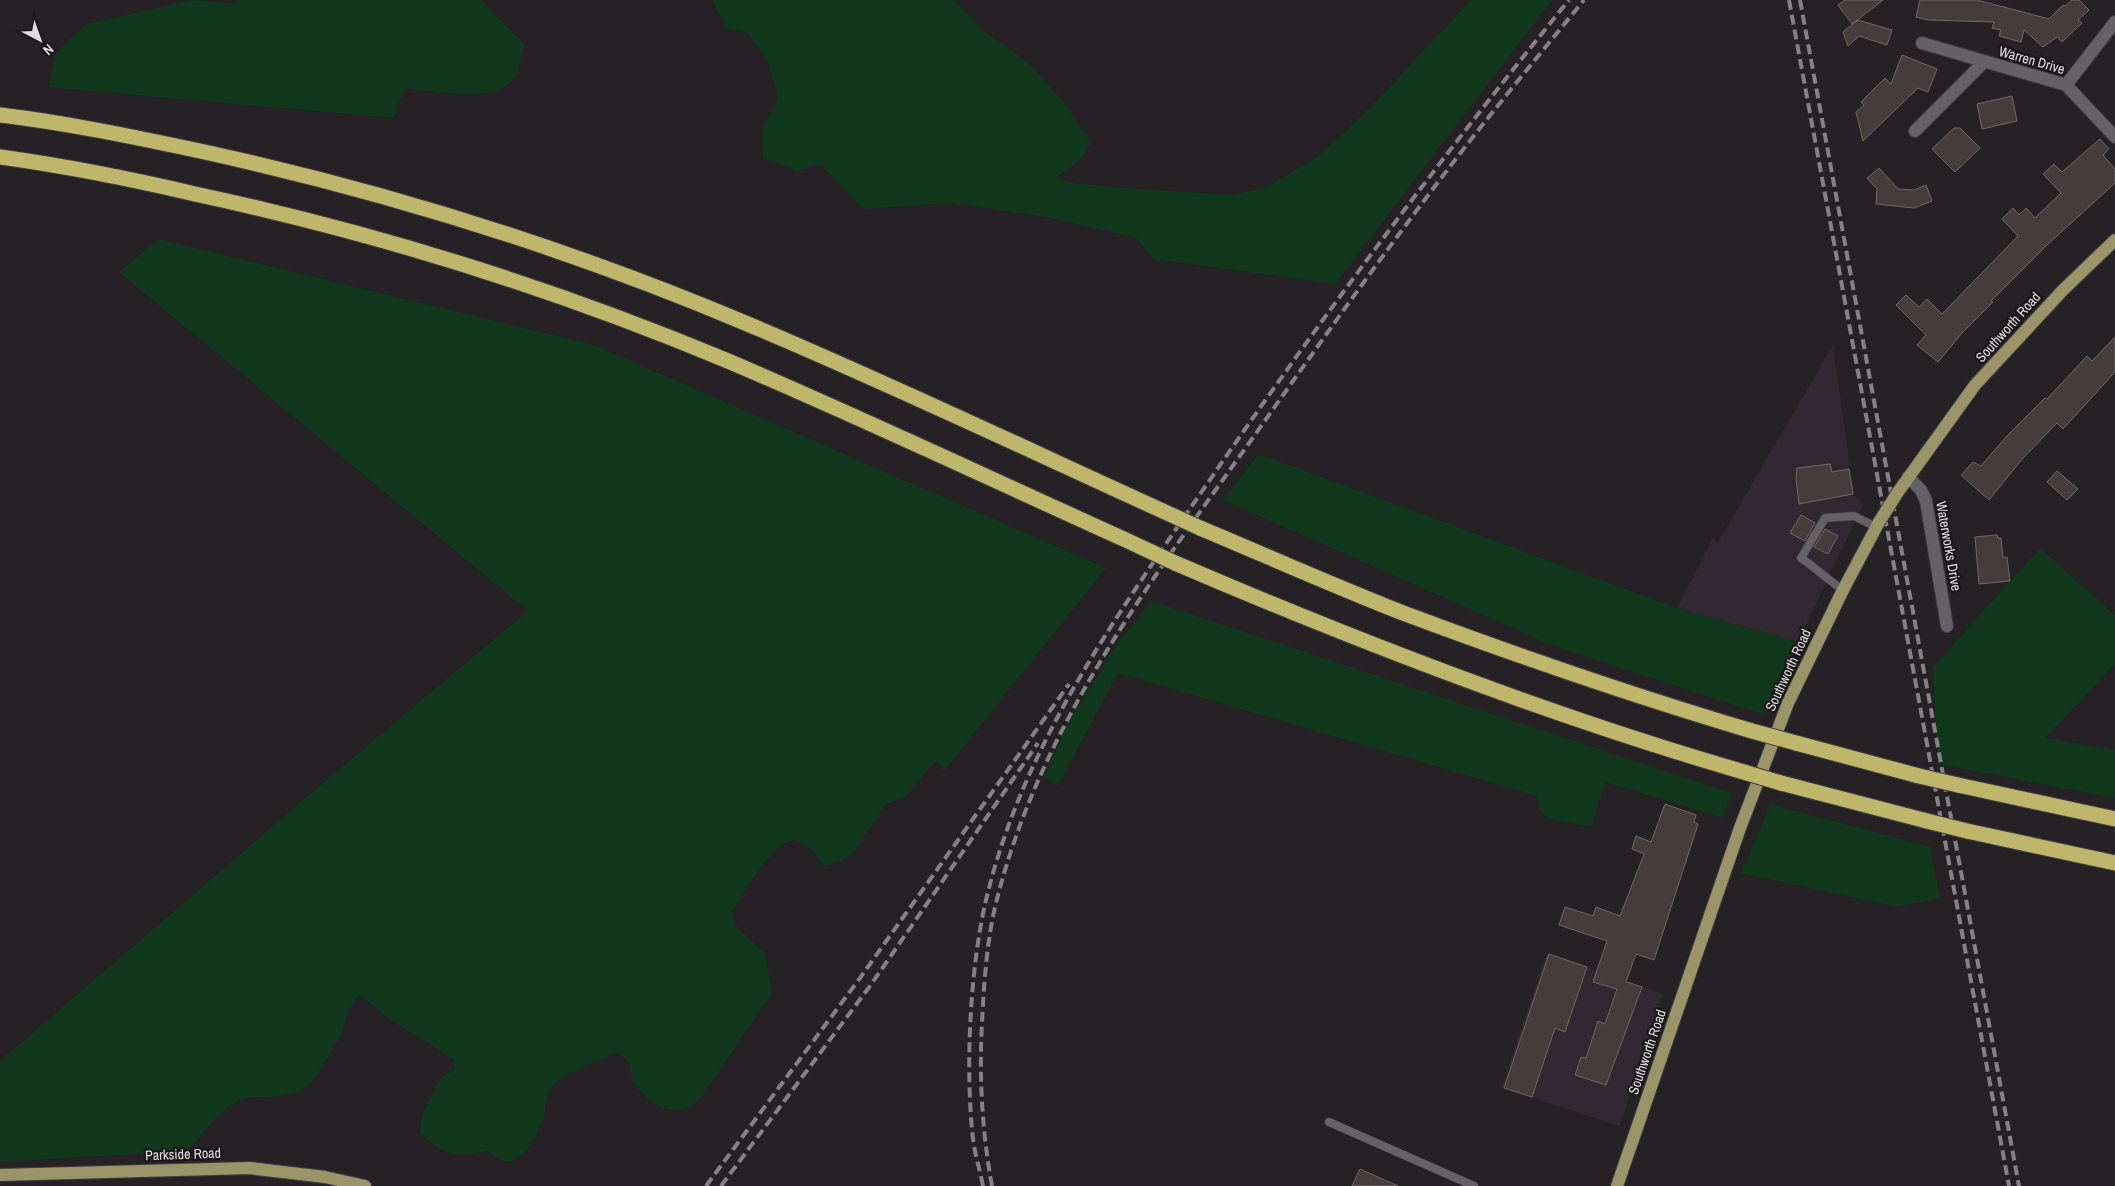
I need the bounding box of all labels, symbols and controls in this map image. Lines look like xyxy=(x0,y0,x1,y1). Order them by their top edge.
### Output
north arrow xyxy=(15,15,65,65)
text: N xyxy=(39,40,58,59)
street label: Warren Drive xyxy=(1997,42,2067,78)
street label: Southworth Road xyxy=(1972,288,2044,366)
street label: Waterworks Drive xyxy=(1932,500,1966,592)
street label: Southworth Road xyxy=(1761,626,1815,714)
street label: Southworth Road xyxy=(1624,1007,1670,1097)
street label: Parkside Road xyxy=(145,1144,221,1164)

